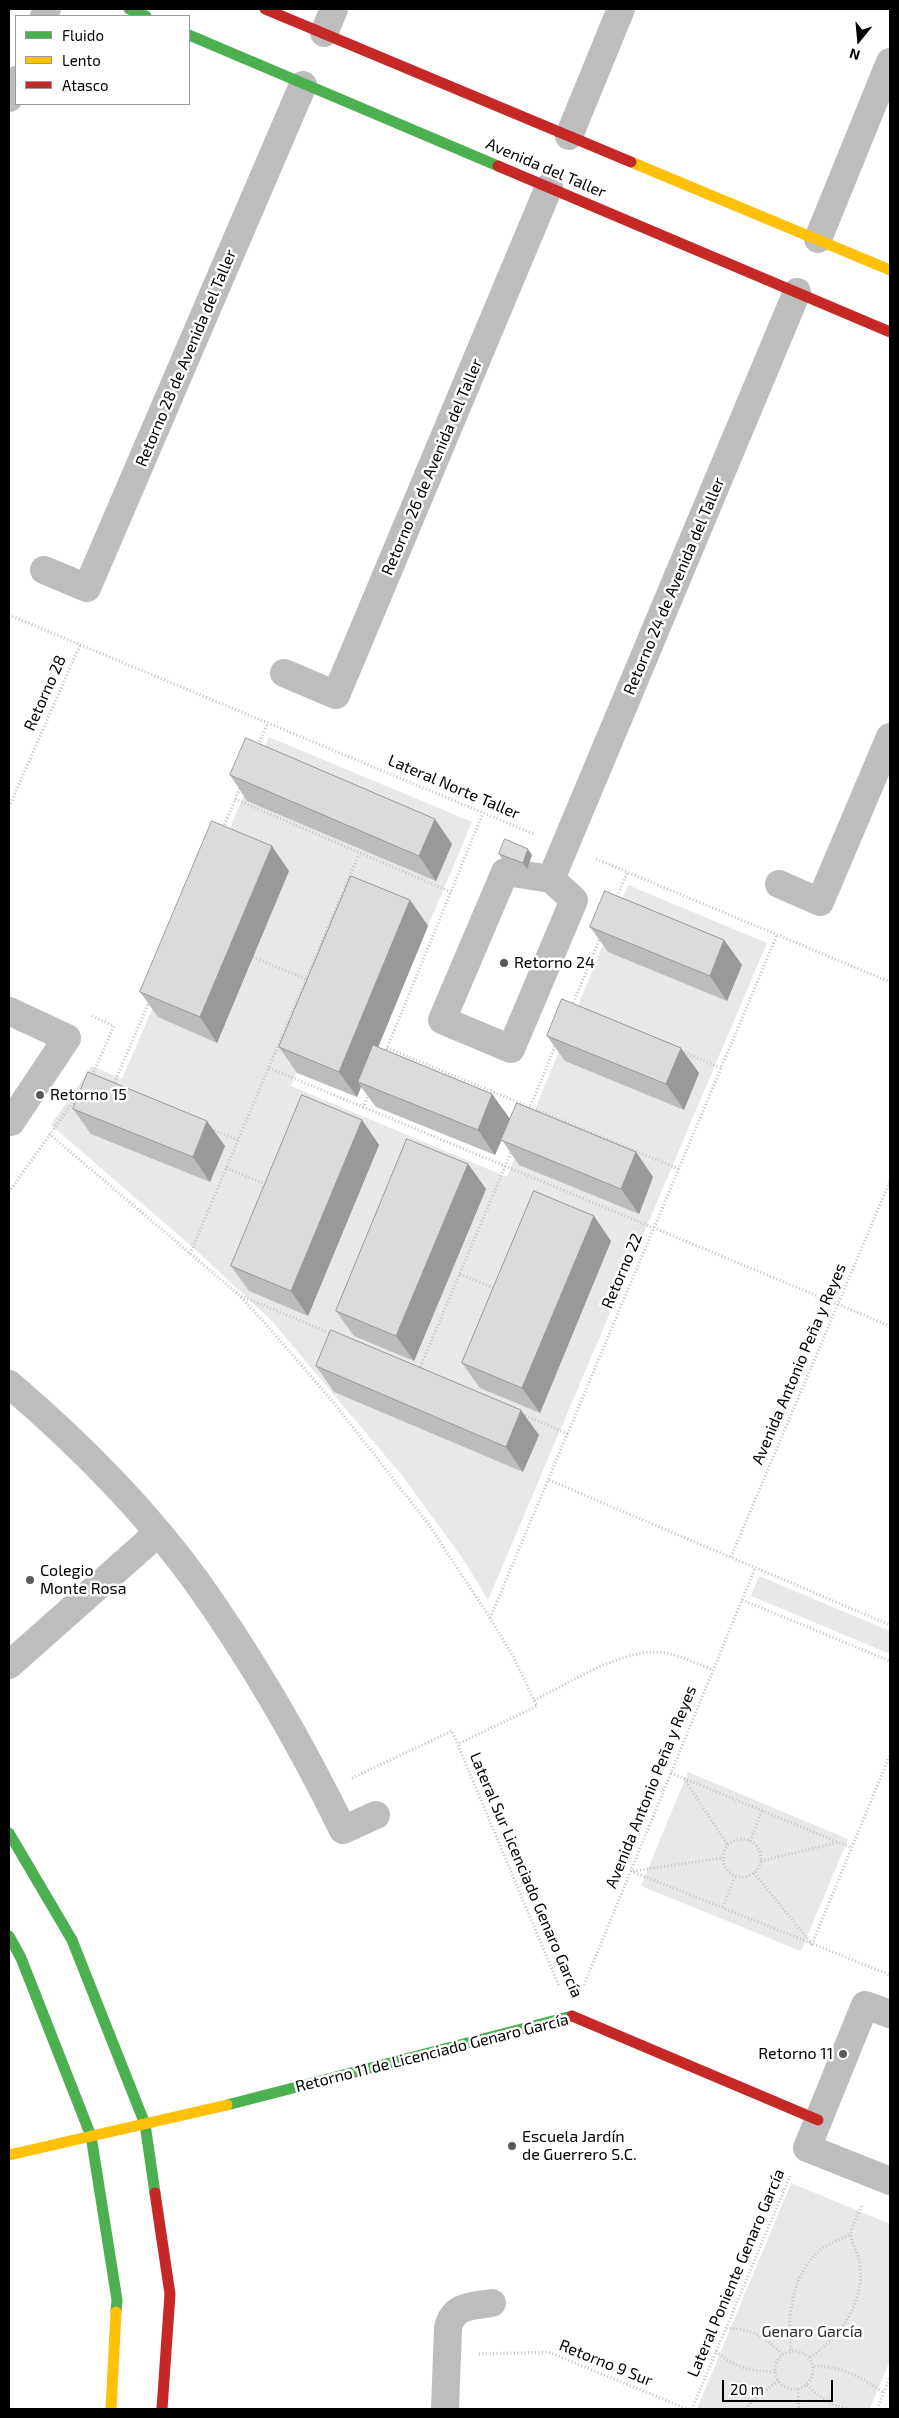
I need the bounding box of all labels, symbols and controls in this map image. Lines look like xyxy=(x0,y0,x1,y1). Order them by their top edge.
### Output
legend xyxy=(15,15,190,105)
north arrow xyxy=(834,15,884,65)
text: Fluido xyxy=(62,26,104,44)
text: N xyxy=(847,45,862,64)
text: Lento xyxy=(62,51,101,69)
text: Atasco xyxy=(62,76,108,94)
street label: Avenida del Taller xyxy=(483,134,609,202)
street label: Retorno 28 de Avenida del Taller xyxy=(131,246,241,470)
street label: Retorno 26 de Avenida del Taller xyxy=(378,356,486,578)
street label: Retorno 24 de Avenida del Taller xyxy=(619,474,729,698)
street label: Retorno 28 xyxy=(20,652,70,734)
street label: Lateral Norte Taller xyxy=(385,751,523,823)
place label: Retorno 24 xyxy=(514,953,595,973)
marker: Retorno 24 xyxy=(498,957,510,969)
place label: Retorno 15 xyxy=(50,1085,127,1105)
marker: Retorno 15 xyxy=(34,1089,46,1101)
street label: Retorno 22 xyxy=(598,1230,646,1312)
street label: Avenida Antonio Peña y Reyes xyxy=(748,1260,850,1468)
place label: Colegio Monte Rosa xyxy=(40,1561,126,1599)
marker: Colegio Monte Rosa xyxy=(24,1574,36,1586)
street label: Avenida Antonio Peña y Reyes xyxy=(601,1683,701,1891)
street label: Lateral Sur Licenciado Genaro García xyxy=(465,1749,587,2001)
street label: Retorno 11 de Licenciado Genaro García xyxy=(293,2010,571,2096)
place label: Retorno 11 xyxy=(758,2044,833,2064)
marker: Retorno 11 xyxy=(837,2048,849,2060)
place label: Escuela Jardín de Guerrero S.C. xyxy=(522,2127,637,2165)
marker: Escuela Jardín de Guerrero S.C. xyxy=(506,2140,518,2152)
street label: Lateral Poniente Genaro García xyxy=(683,2166,789,2380)
park label: Genaro García xyxy=(761,2322,863,2342)
street label: Retorno 9 Sur xyxy=(556,2336,656,2390)
scale bar xyxy=(724,2370,835,2402)
text: 20 m xyxy=(730,2380,764,2398)

